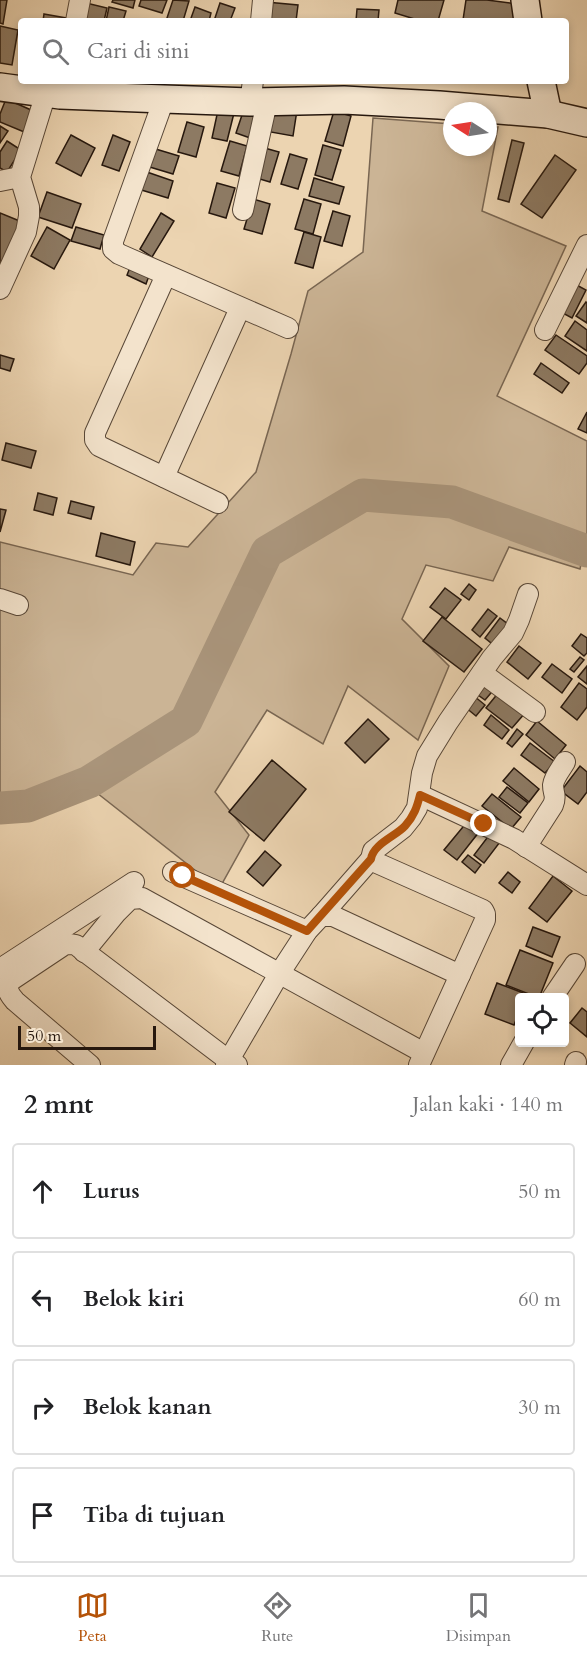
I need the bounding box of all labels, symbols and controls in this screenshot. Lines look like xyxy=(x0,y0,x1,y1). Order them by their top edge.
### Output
search box xyxy=(18,18,569,84)
icon: search xyxy=(39,35,72,68)
text: Cari di sini xyxy=(87,36,190,66)
north arrow xyxy=(443,102,497,156)
route end xyxy=(470,810,496,836)
route start xyxy=(169,862,195,888)
map controls xyxy=(515,993,569,1047)
button: locate xyxy=(515,993,569,1047)
scale bar xyxy=(18,1023,156,1050)
text: 50 m xyxy=(27,1025,61,1047)
text: 2 mnt xyxy=(24,1087,93,1122)
text: Jalan kaki · 140 m xyxy=(413,1091,563,1118)
icon: ahead xyxy=(26,1175,59,1208)
text: Lurus xyxy=(83,1176,140,1206)
text: 50 m xyxy=(518,1178,561,1205)
icon: left xyxy=(26,1283,59,1316)
text: Belok kiri xyxy=(83,1284,184,1314)
text: 60 m xyxy=(518,1286,561,1313)
icon: right xyxy=(26,1391,59,1424)
text: Belok kanan xyxy=(83,1392,212,1422)
text: 30 m xyxy=(518,1394,561,1421)
icon: arrive xyxy=(26,1499,59,1532)
text: Tiba di tujuan xyxy=(83,1500,225,1530)
tab: Peta xyxy=(76,1589,109,1647)
tab: Rute xyxy=(261,1589,294,1647)
tab: Disimpan xyxy=(446,1589,511,1647)

